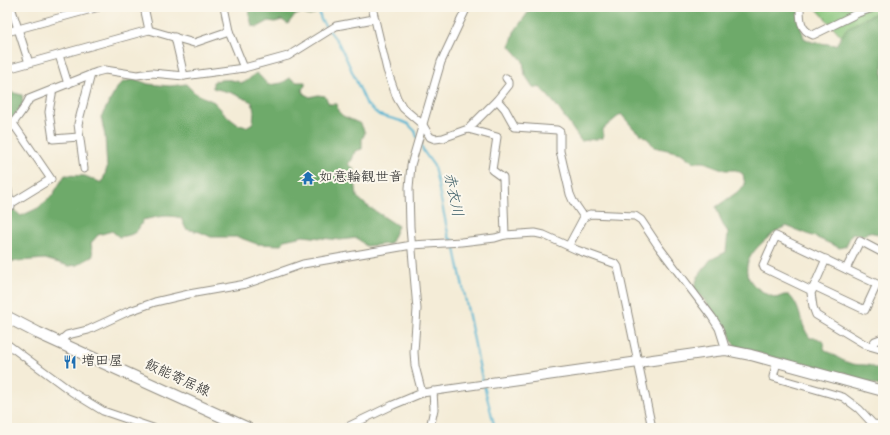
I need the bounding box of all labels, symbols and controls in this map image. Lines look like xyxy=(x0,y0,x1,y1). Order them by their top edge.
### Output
place label: 如意輪観世音 xyxy=(319,168,403,188)
temple icon: 如意輪観世音 xyxy=(300,170,316,186)
water label: 赤衣川 xyxy=(437,171,467,219)
place label: 増田屋 xyxy=(81,352,123,372)
restaurant icon: 増田屋 xyxy=(62,354,78,370)
street label: 飯能寄居線 xyxy=(141,355,213,403)

